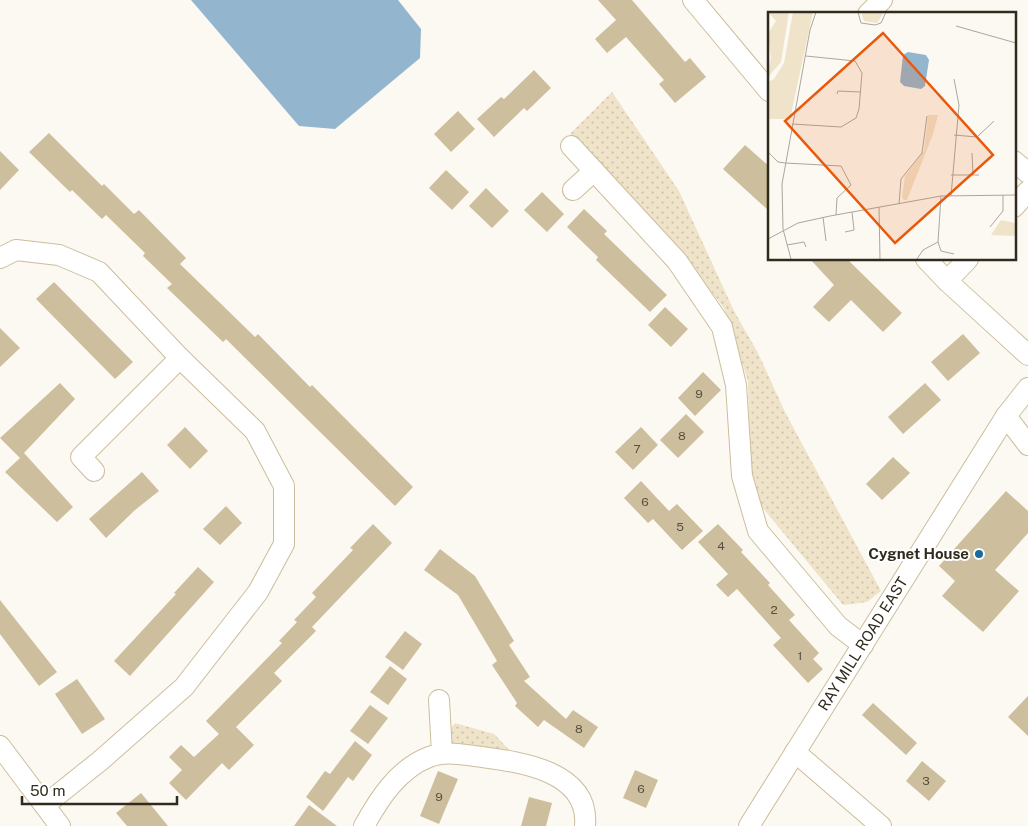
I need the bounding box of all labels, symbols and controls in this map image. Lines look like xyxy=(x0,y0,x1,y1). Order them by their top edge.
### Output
inset map xyxy=(768,12,1016,260)
house number: 9 xyxy=(695,387,703,401)
house number: 8 xyxy=(678,429,686,443)
house number: 7 xyxy=(633,442,641,456)
house number: 6 xyxy=(641,495,649,509)
house number: 5 xyxy=(676,520,684,534)
house number: 4 xyxy=(717,539,725,553)
place label: Cygnet House xyxy=(868,545,969,562)
marker: Cygnet House xyxy=(973,548,985,560)
street label: RAY MILL ROAD EAST xyxy=(814,574,911,714)
house number: 2 xyxy=(770,603,778,617)
house number: 1 xyxy=(798,649,802,663)
house number: 8 xyxy=(575,722,583,736)
scale bar xyxy=(22,774,178,806)
house number: 3 xyxy=(922,774,930,788)
text: 50 m xyxy=(30,782,65,799)
house number: 6 xyxy=(637,782,645,796)
house number: 9 xyxy=(435,790,443,804)

